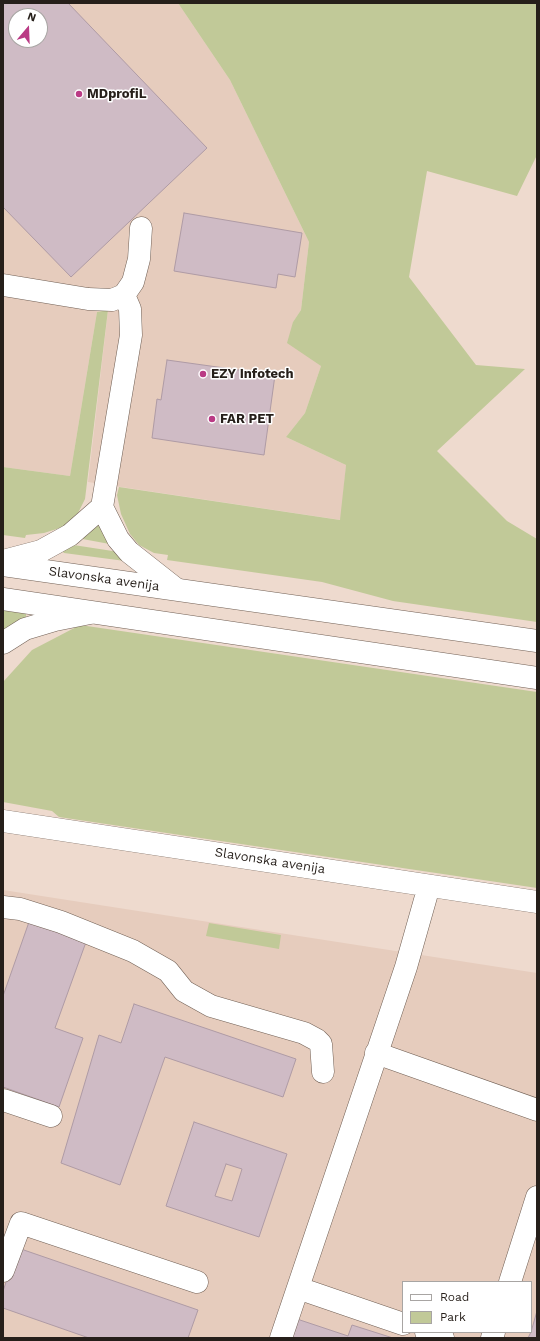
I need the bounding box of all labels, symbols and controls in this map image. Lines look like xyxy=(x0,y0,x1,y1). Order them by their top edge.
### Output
north arrow xyxy=(8,8,48,48)
text: N xyxy=(26,10,38,25)
place label: MDprofiL xyxy=(87,86,147,102)
marker: MDprofiL xyxy=(74,89,84,99)
place label: EZY Infotech xyxy=(211,366,294,382)
marker: EZY Infotech xyxy=(198,369,208,379)
place label: FAR PET xyxy=(220,411,274,427)
marker: FAR PET xyxy=(207,414,217,424)
street label: Slavonska avenija xyxy=(48,564,160,594)
street label: Slavonska avenija xyxy=(214,845,326,877)
legend xyxy=(402,1281,532,1333)
text: Road xyxy=(440,1290,469,1304)
text: Park xyxy=(440,1310,466,1324)

